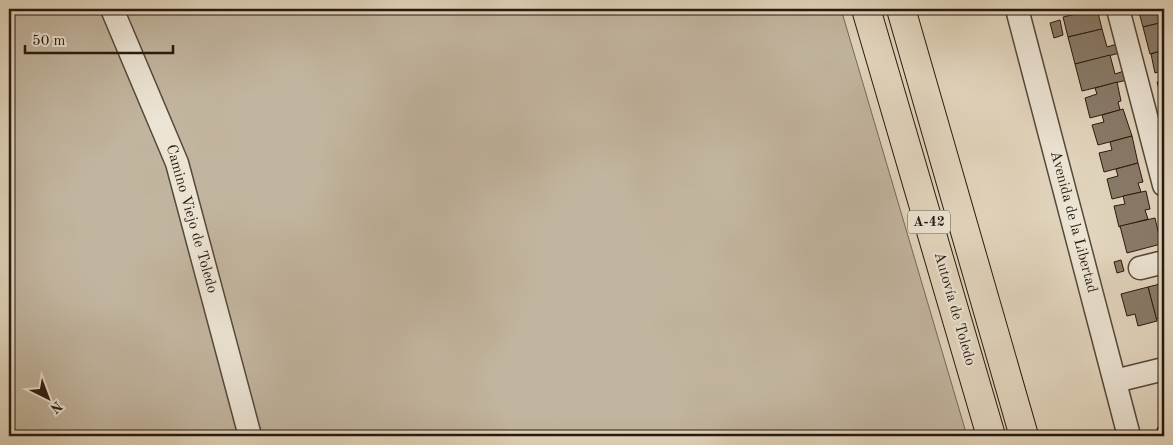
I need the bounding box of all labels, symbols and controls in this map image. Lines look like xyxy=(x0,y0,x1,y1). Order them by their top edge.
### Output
scale bar xyxy=(25,22,172,54)
text: 50 m xyxy=(32,34,66,49)
street label: Camino Viejo de Toledo xyxy=(163,143,219,295)
street label: Avenida de la Libertad xyxy=(1047,149,1099,295)
road number: A-42 xyxy=(908,210,950,233)
street label: Autovía de Toledo xyxy=(931,250,977,368)
north arrow xyxy=(22,372,72,422)
text: N xyxy=(47,398,65,416)

